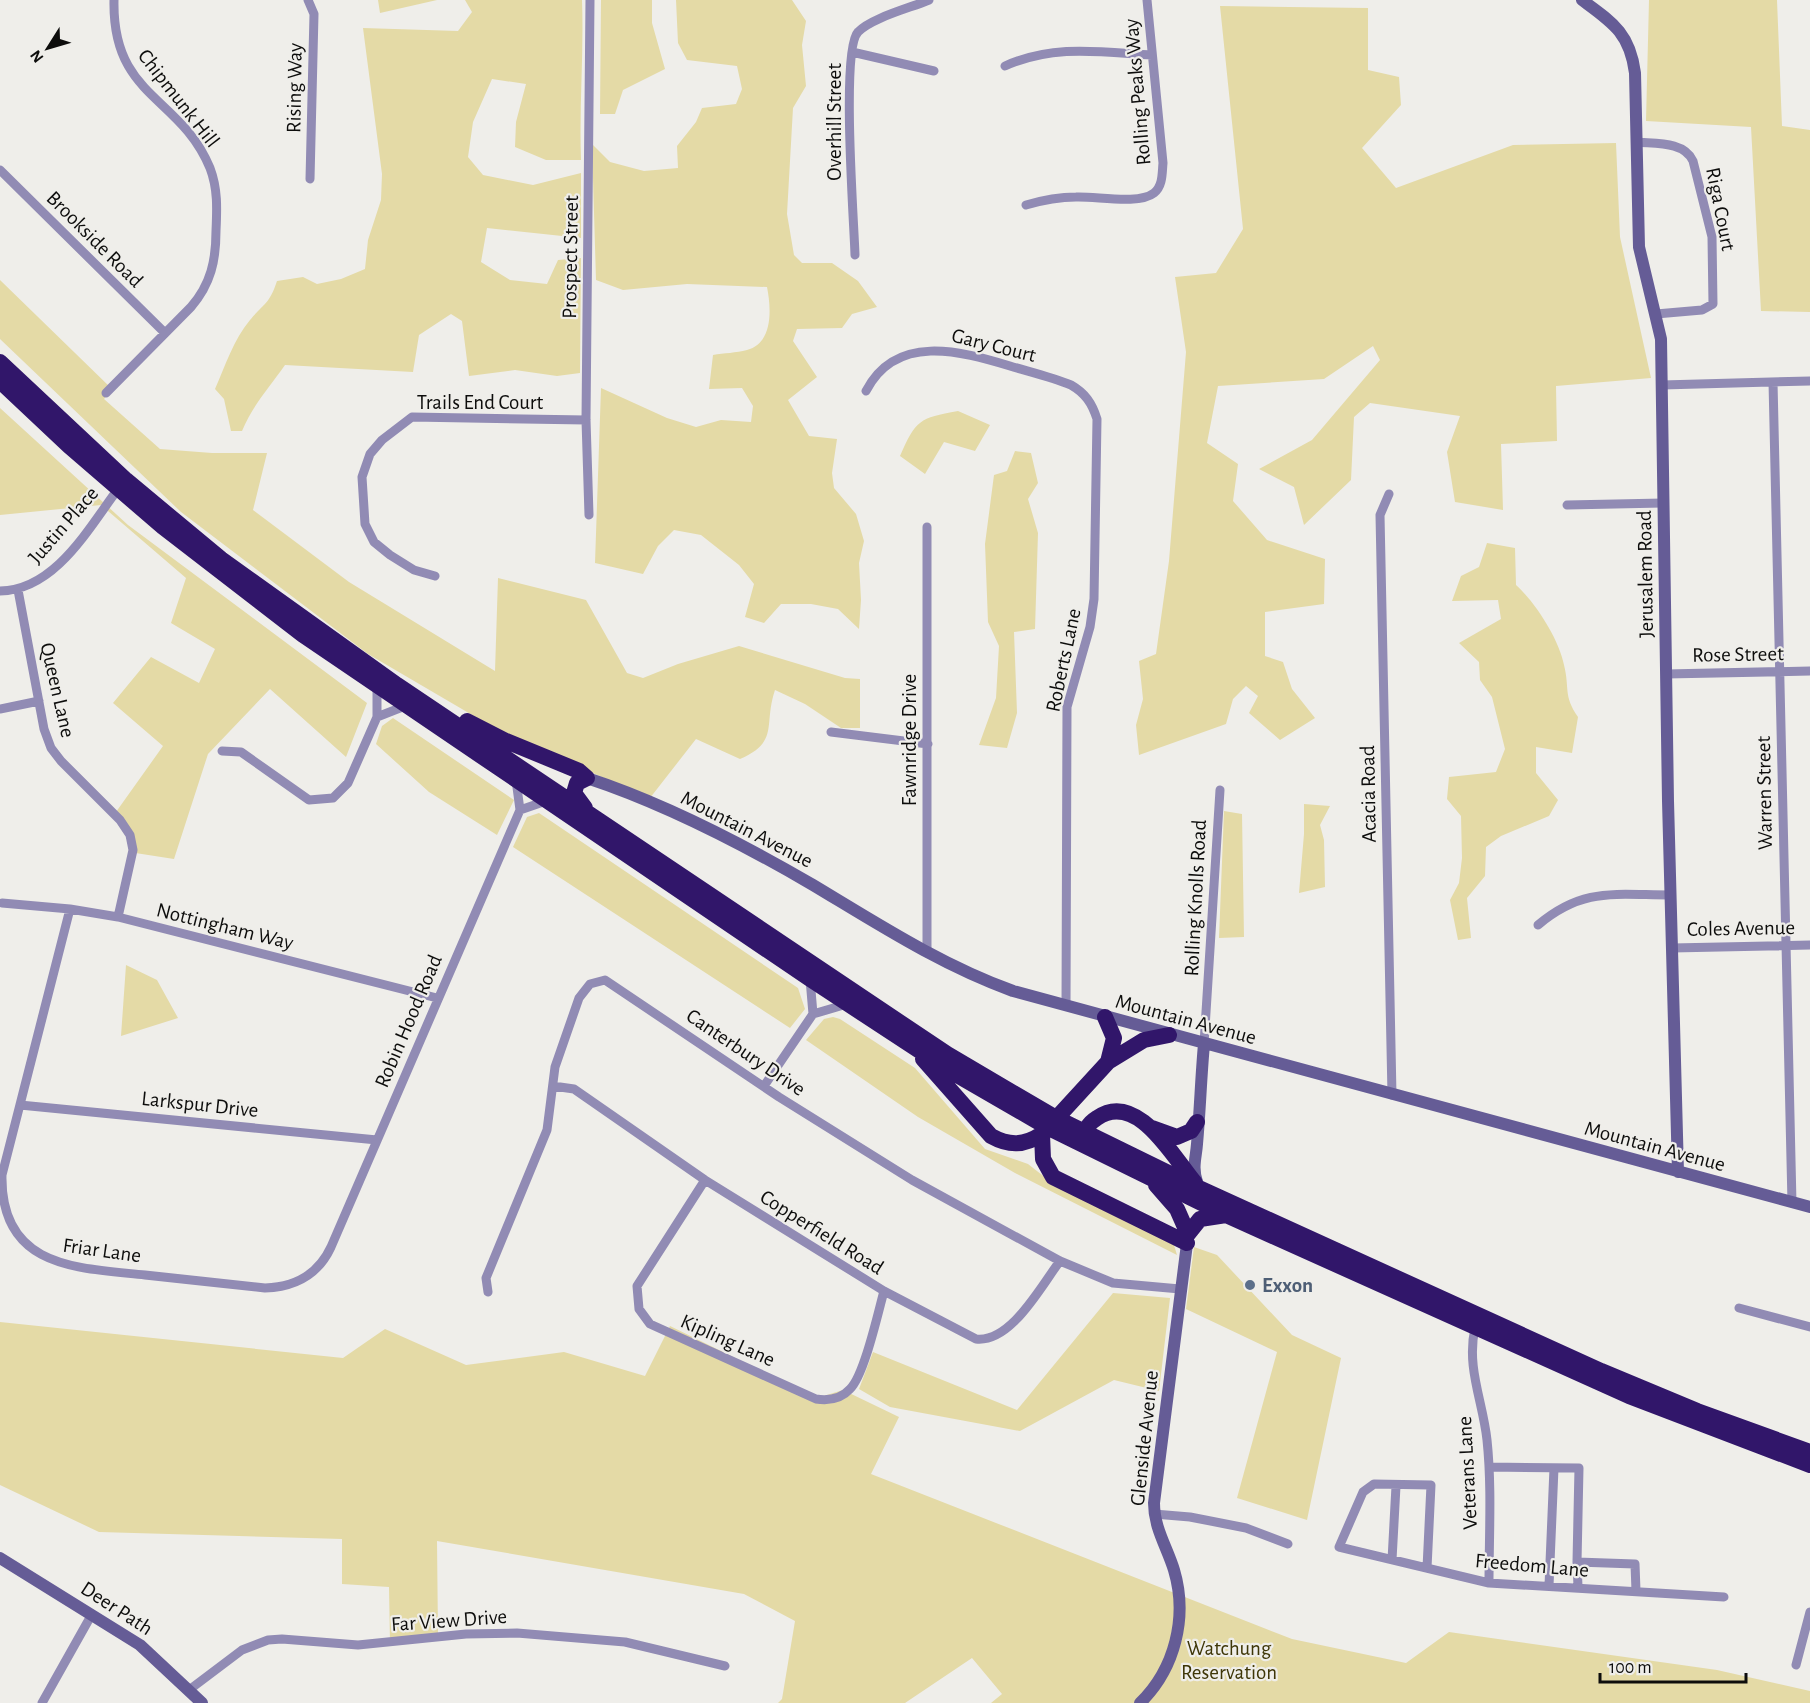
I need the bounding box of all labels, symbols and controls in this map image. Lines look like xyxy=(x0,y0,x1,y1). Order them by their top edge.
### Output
north arrow xyxy=(18,18,78,78)
street label: Rolling Peaks Way xyxy=(1121,18,1154,166)
street label: Rising Way xyxy=(283,43,306,133)
street label: Chipmunk Hill xyxy=(134,45,223,151)
text: N xyxy=(27,47,47,66)
street label: Overhill Street xyxy=(824,63,845,181)
street label: Riga Court xyxy=(1702,166,1739,253)
street label: Brookside Road xyxy=(42,187,147,292)
street label: Prospect Street xyxy=(559,195,582,319)
street label: Gary Court xyxy=(950,325,1038,366)
street label: Trails End Court xyxy=(417,392,544,413)
street label: Justin Place xyxy=(24,483,102,568)
street label: Jerusalem Road xyxy=(1634,510,1657,638)
street label: Roberts Lane xyxy=(1042,606,1085,714)
street label: Queen Lane xyxy=(36,641,79,739)
street label: Rose Street xyxy=(1692,643,1784,666)
street label: Fawnridge Drive xyxy=(899,674,920,806)
street label: Warren Street xyxy=(1753,735,1776,850)
street label: Acacia Road xyxy=(1357,745,1380,843)
street label: Mountain Avenue xyxy=(677,787,816,872)
street label: Rolling Knolls Road xyxy=(1181,819,1210,977)
street label: Nottingham Way xyxy=(154,899,296,954)
street label: Coles Avenue xyxy=(1687,917,1795,940)
street label: Robin Hood Road xyxy=(371,952,446,1091)
street label: Mountain Avenue xyxy=(1113,991,1259,1048)
street label: Canterbury Drive xyxy=(682,1005,809,1100)
street label: Larkspur Drive xyxy=(140,1088,259,1121)
street label: Mountain Avenue xyxy=(1582,1118,1728,1175)
street label: Copperfield Road xyxy=(756,1186,887,1279)
street label: Friar Lane xyxy=(62,1235,142,1266)
place label: Exxon xyxy=(1262,1275,1313,1296)
marker: Exxon xyxy=(1243,1278,1257,1292)
street label: Kipling Lane xyxy=(677,1310,778,1371)
street label: Glenside Avenue xyxy=(1127,1369,1162,1507)
street label: Veterans Lane xyxy=(1454,1416,1481,1530)
street label: Freedom Lane xyxy=(1474,1550,1590,1581)
street label: Deer Path xyxy=(77,1578,156,1639)
street label: Far View Drive xyxy=(390,1606,508,1635)
park label: Watchung Reservation xyxy=(1181,1638,1277,1683)
scale bar xyxy=(1600,1646,1746,1684)
text: 100 m xyxy=(1609,1659,1652,1677)

